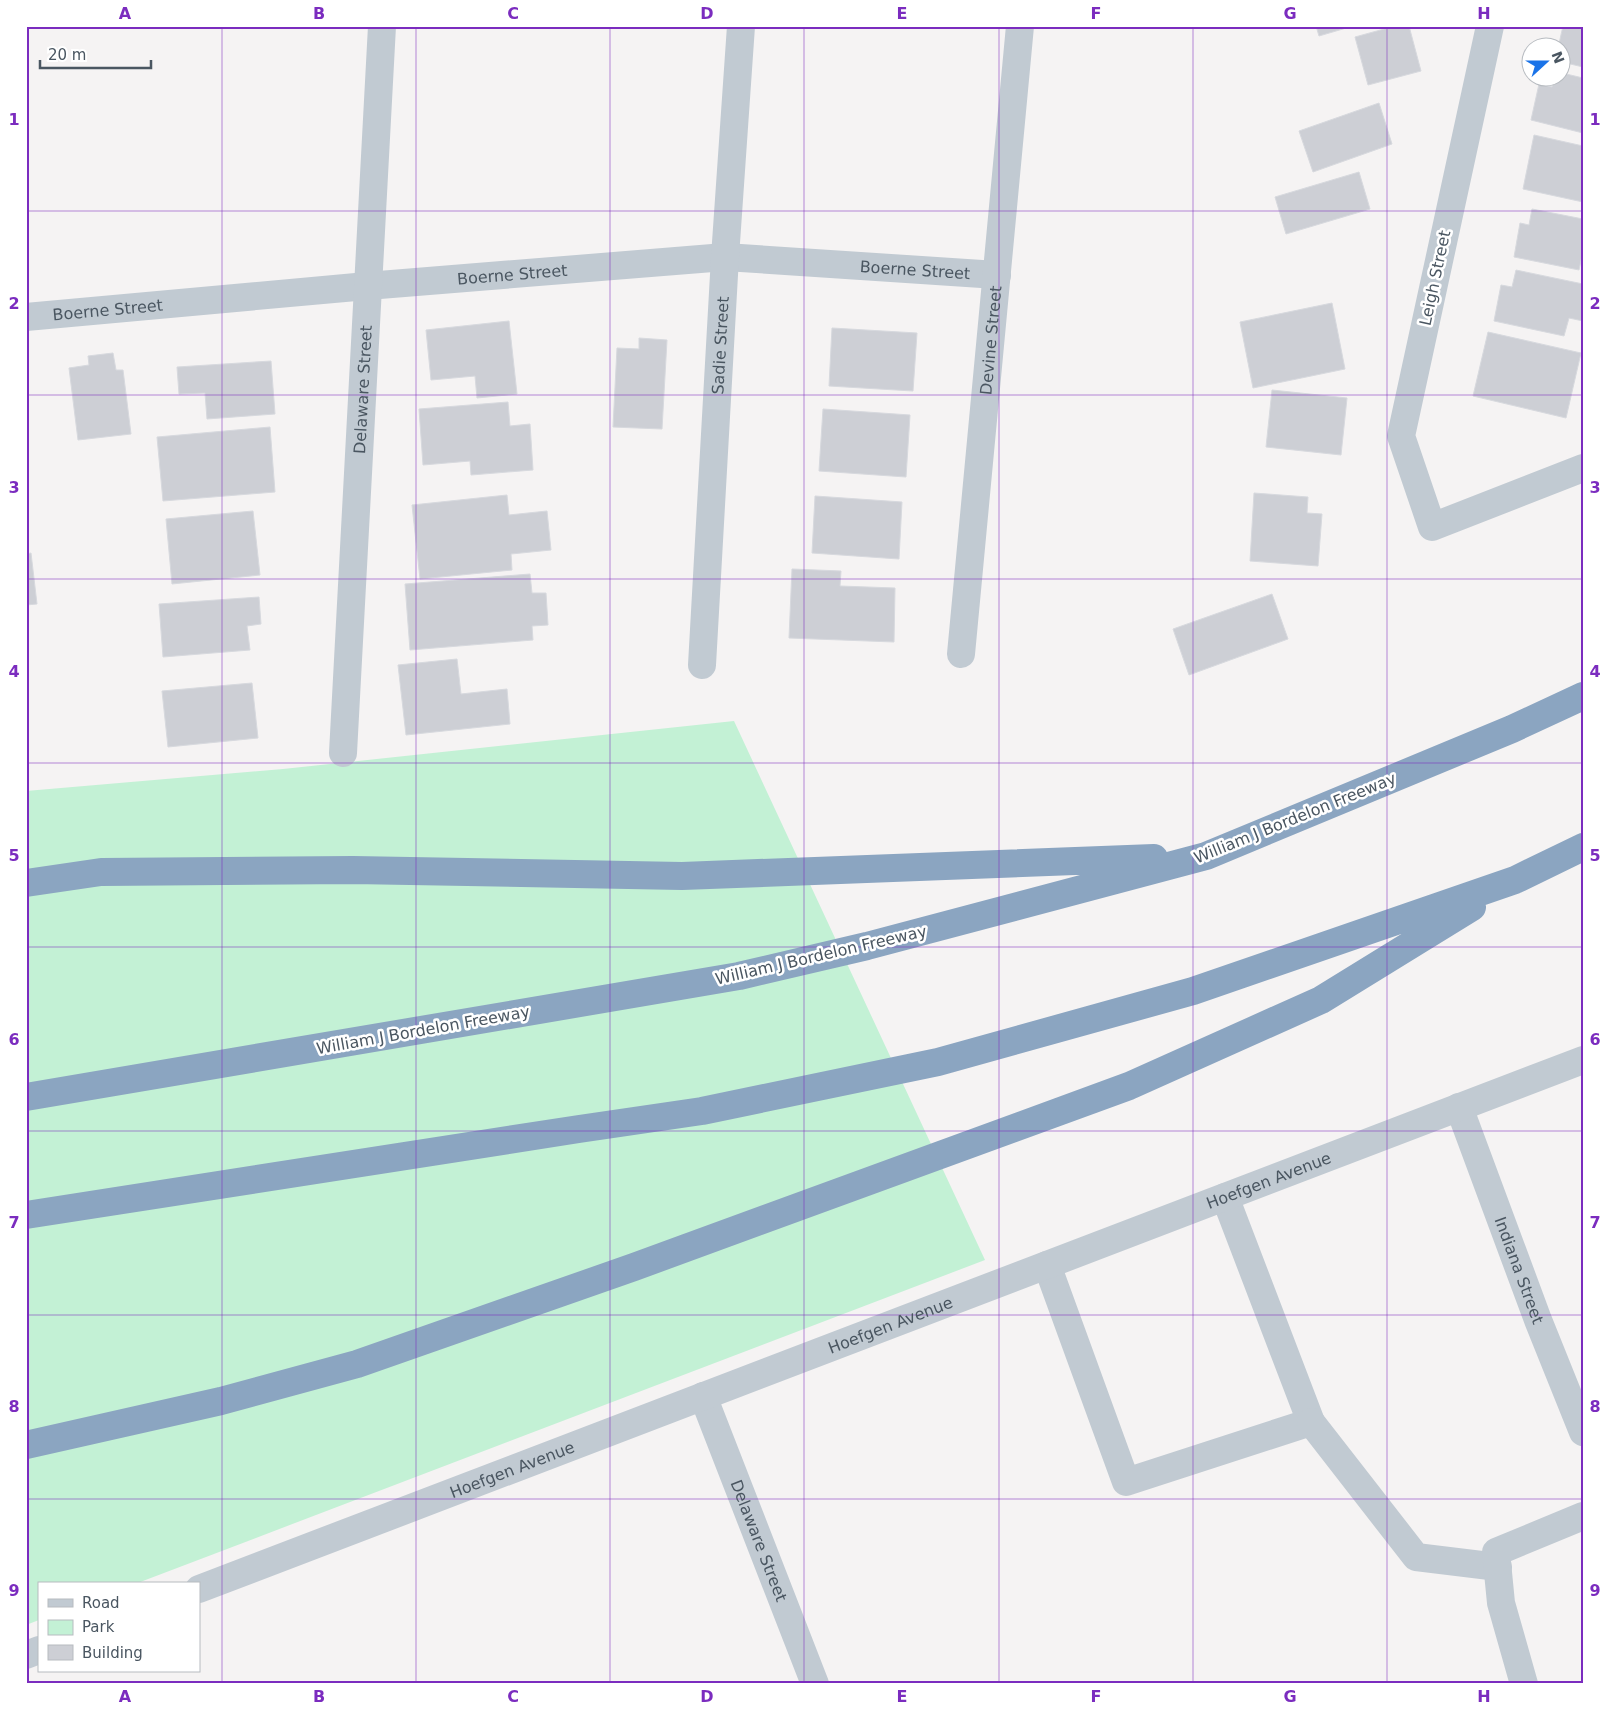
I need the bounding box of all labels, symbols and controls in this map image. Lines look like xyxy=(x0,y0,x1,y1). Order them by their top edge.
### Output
text: A xyxy=(119,4,132,23)
text: B xyxy=(313,4,325,23)
text: C xyxy=(507,4,519,23)
text: D xyxy=(700,4,714,23)
text: E xyxy=(897,4,907,23)
text: F xyxy=(1091,4,1101,23)
text: G xyxy=(1283,4,1297,23)
text: H xyxy=(1477,4,1491,23)
scale bar xyxy=(40,38,151,70)
north arrow xyxy=(1522,38,1572,88)
text: 20 m xyxy=(48,46,86,64)
text: N xyxy=(1549,49,1568,66)
text: 1 xyxy=(8,110,20,129)
text: 1 xyxy=(1589,110,1601,129)
street label: Leigh Street xyxy=(1416,229,1454,327)
street label: Boerne Street xyxy=(859,256,971,283)
street label: Boerne Street xyxy=(456,260,568,288)
street label: Devine Street xyxy=(976,285,1005,396)
text: 2 xyxy=(8,294,20,313)
text: 2 xyxy=(1589,294,1601,313)
street label: Boerne Street xyxy=(52,295,164,324)
street label: Sadie Street xyxy=(708,296,732,395)
street label: Delaware Street xyxy=(350,325,375,455)
text: 3 xyxy=(8,478,20,497)
text: 3 xyxy=(1589,478,1601,497)
text: 4 xyxy=(8,662,20,681)
text: 4 xyxy=(1589,662,1601,681)
street label: William J Bordelon Freeway xyxy=(1191,769,1399,867)
text: 5 xyxy=(8,846,20,865)
text: 5 xyxy=(1589,846,1601,865)
street label: William J Bordelon Freeway xyxy=(713,921,929,989)
street label: William J Bordelon Freeway xyxy=(315,1002,531,1058)
text: 6 xyxy=(8,1030,20,1049)
text: 6 xyxy=(1589,1030,1601,1049)
street label: Hoefgen Avenue xyxy=(1203,1148,1334,1213)
text: 7 xyxy=(8,1213,20,1232)
text: 7 xyxy=(1589,1213,1601,1232)
street label: Indiana Street xyxy=(1491,1214,1548,1327)
street label: Hoefgen Avenue xyxy=(825,1292,955,1357)
text: 8 xyxy=(8,1397,20,1416)
text: 8 xyxy=(1589,1397,1601,1416)
street label: Hoefgen Avenue xyxy=(447,1437,577,1502)
street label: Delaware Street xyxy=(727,1477,791,1604)
text: 9 xyxy=(8,1581,20,1600)
text: 9 xyxy=(1589,1581,1601,1600)
legend xyxy=(38,1582,200,1672)
text: Road xyxy=(82,1594,120,1612)
text: Park xyxy=(82,1618,115,1636)
text: Building xyxy=(82,1644,143,1662)
text: A xyxy=(119,1687,132,1706)
text: B xyxy=(313,1687,325,1706)
text: C xyxy=(507,1687,519,1706)
text: D xyxy=(700,1687,714,1706)
text: E xyxy=(897,1687,907,1706)
text: F xyxy=(1091,1687,1101,1706)
text: G xyxy=(1283,1687,1297,1706)
text: H xyxy=(1477,1687,1491,1706)

